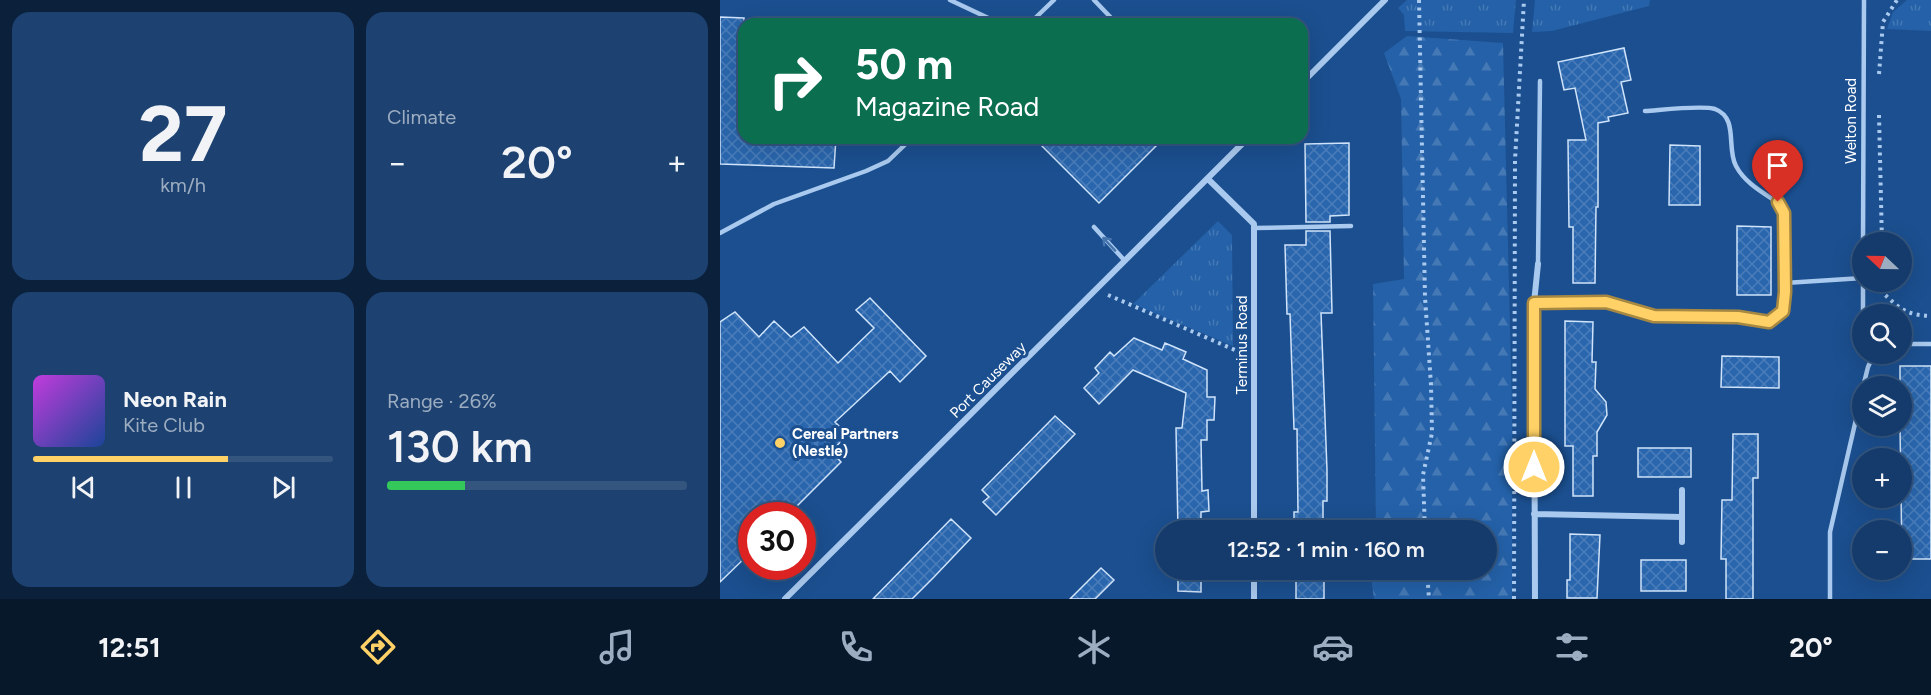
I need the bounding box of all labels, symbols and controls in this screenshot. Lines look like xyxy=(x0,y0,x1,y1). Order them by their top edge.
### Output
text: 50 m xyxy=(855,39,953,90)
icon: right xyxy=(756,42,834,120)
street label: Welton Road xyxy=(1842,78,1860,164)
text: 27 xyxy=(139,87,227,181)
text: Magazine Road xyxy=(855,90,1039,123)
text: Climate xyxy=(387,105,456,129)
text: 20° xyxy=(501,135,573,189)
pin xyxy=(1752,140,1803,202)
text: − xyxy=(387,143,408,182)
text: + xyxy=(666,143,687,182)
icon: arrive xyxy=(1761,149,1794,182)
text: km/h xyxy=(160,173,206,197)
north arrow xyxy=(1852,232,1912,292)
map controls xyxy=(1852,232,1912,580)
one-way arrow xyxy=(1102,237,1116,252)
street label: Terminus Road xyxy=(1233,296,1251,394)
button: search xyxy=(1852,304,1912,364)
street label: Port Causeway xyxy=(946,338,1030,422)
button: layers xyxy=(1852,376,1912,436)
text: Neon Rain xyxy=(123,386,227,413)
text: Range · 26% xyxy=(387,389,497,413)
text: Kite Club xyxy=(123,413,205,437)
text: 130 km xyxy=(387,419,533,473)
place label: Cereal Partners (Nestle) xyxy=(792,425,899,460)
position arrow xyxy=(1502,435,1566,499)
marker: Cereal Partners (Nestle) xyxy=(773,436,787,450)
button: + xyxy=(1852,448,1912,508)
icon: previous xyxy=(67,471,100,504)
icon: pause xyxy=(167,471,200,504)
icon: next xyxy=(267,471,300,504)
speed limit sign: 30 xyxy=(738,502,816,580)
button: − xyxy=(1852,520,1912,580)
text: 12:52 · 1 min · 160 m xyxy=(1227,536,1425,563)
icon: directions xyxy=(357,626,399,668)
icon: music xyxy=(596,626,638,668)
icon: phone xyxy=(835,626,877,668)
icon: climate xyxy=(1073,626,1115,668)
icon: car xyxy=(1312,626,1354,668)
icon: filters xyxy=(1551,626,1593,668)
text: 12:51 xyxy=(98,631,161,664)
text: 20° xyxy=(1789,631,1833,664)

